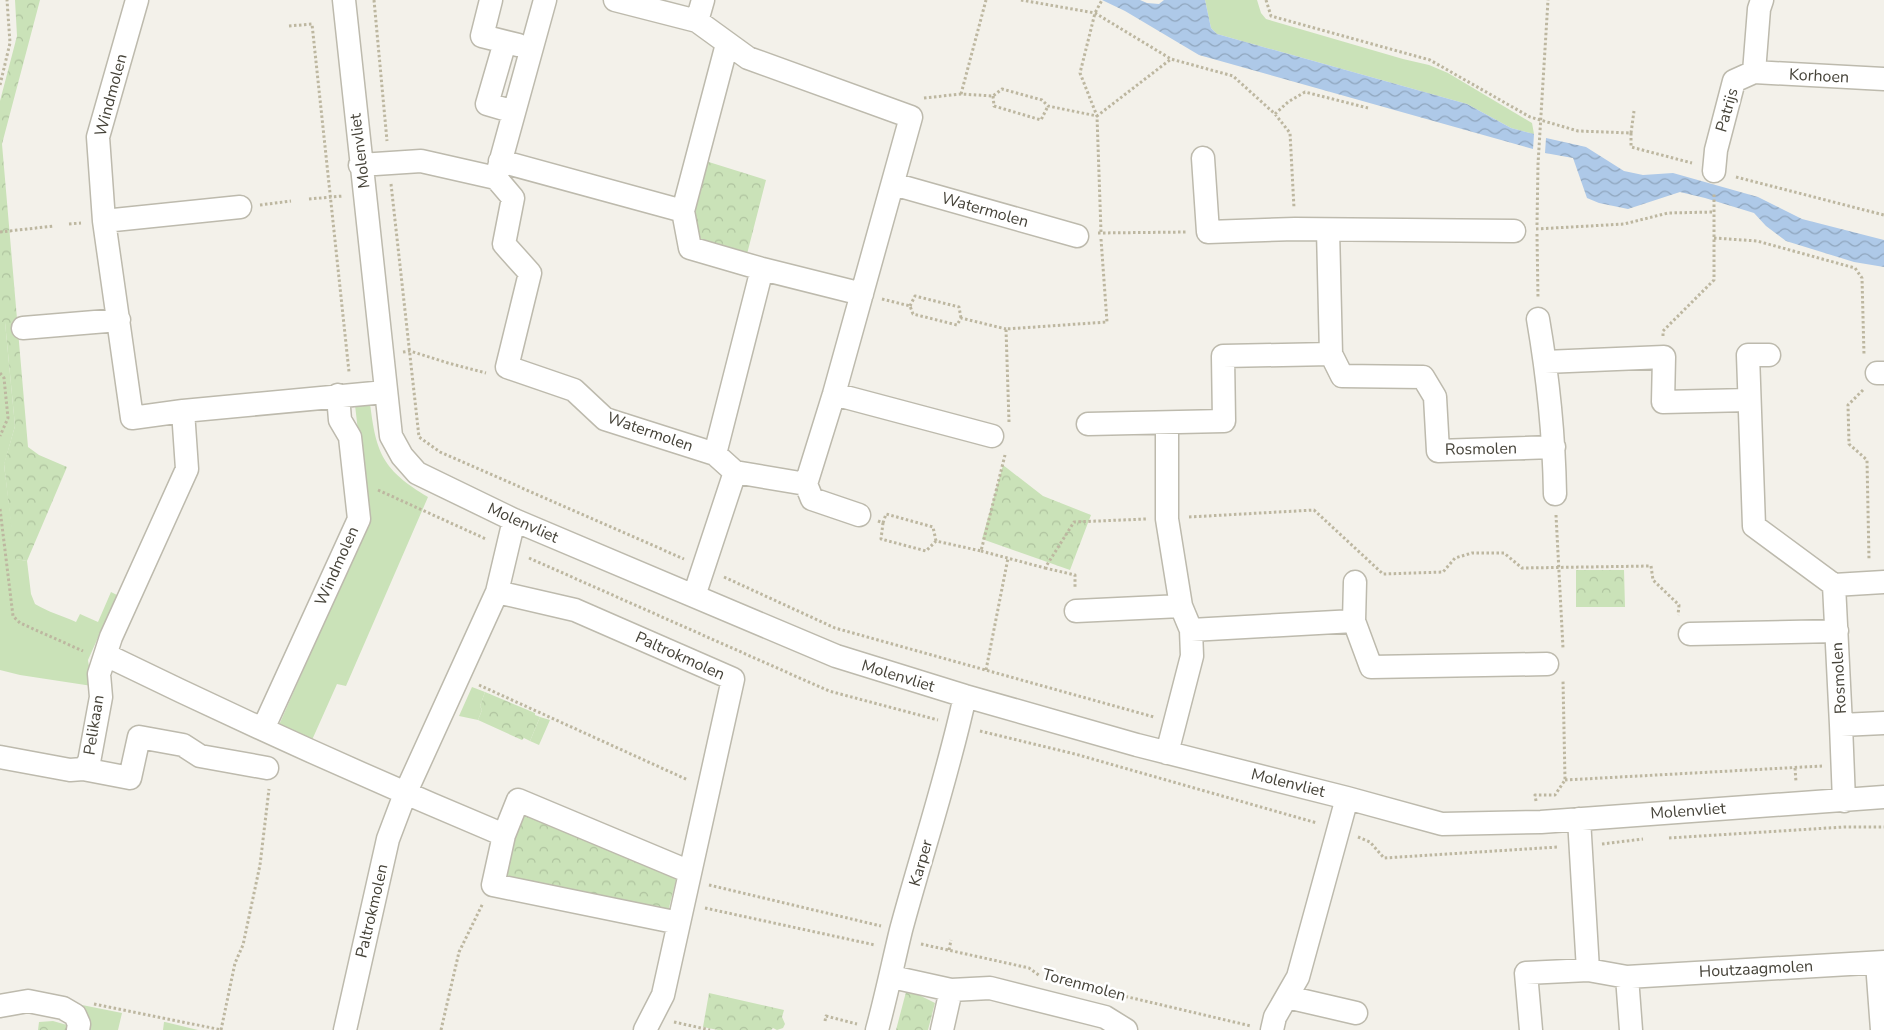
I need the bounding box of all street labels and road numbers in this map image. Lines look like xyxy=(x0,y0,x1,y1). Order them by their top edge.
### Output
street label: Windmolen xyxy=(89,51,133,139)
street label: Korhoen xyxy=(1788,63,1850,89)
street label: Patrijs xyxy=(1710,85,1744,135)
street label: Molenvliet xyxy=(344,112,376,190)
street label: Watermolen xyxy=(939,187,1031,233)
street label: Watermolen xyxy=(604,407,696,457)
street label: Rosmolen xyxy=(1445,437,1517,461)
street label: Molenvliet xyxy=(484,498,562,549)
street label: Windmolen xyxy=(310,523,364,609)
street label: Paltrokmolen xyxy=(632,626,728,686)
street label: Rosmolen xyxy=(1826,641,1852,715)
street label: Molenvliet xyxy=(859,654,938,698)
street label: Pelikaan xyxy=(78,693,110,757)
street label: Molenvliet xyxy=(1249,763,1328,803)
street label: Molenvliet xyxy=(1650,797,1727,825)
street label: Karper xyxy=(904,837,938,889)
street label: Paltrokmolen xyxy=(351,862,393,960)
street label: Houtzaagmolen xyxy=(1698,955,1814,983)
street label: Torenmolen xyxy=(1040,963,1128,1007)

